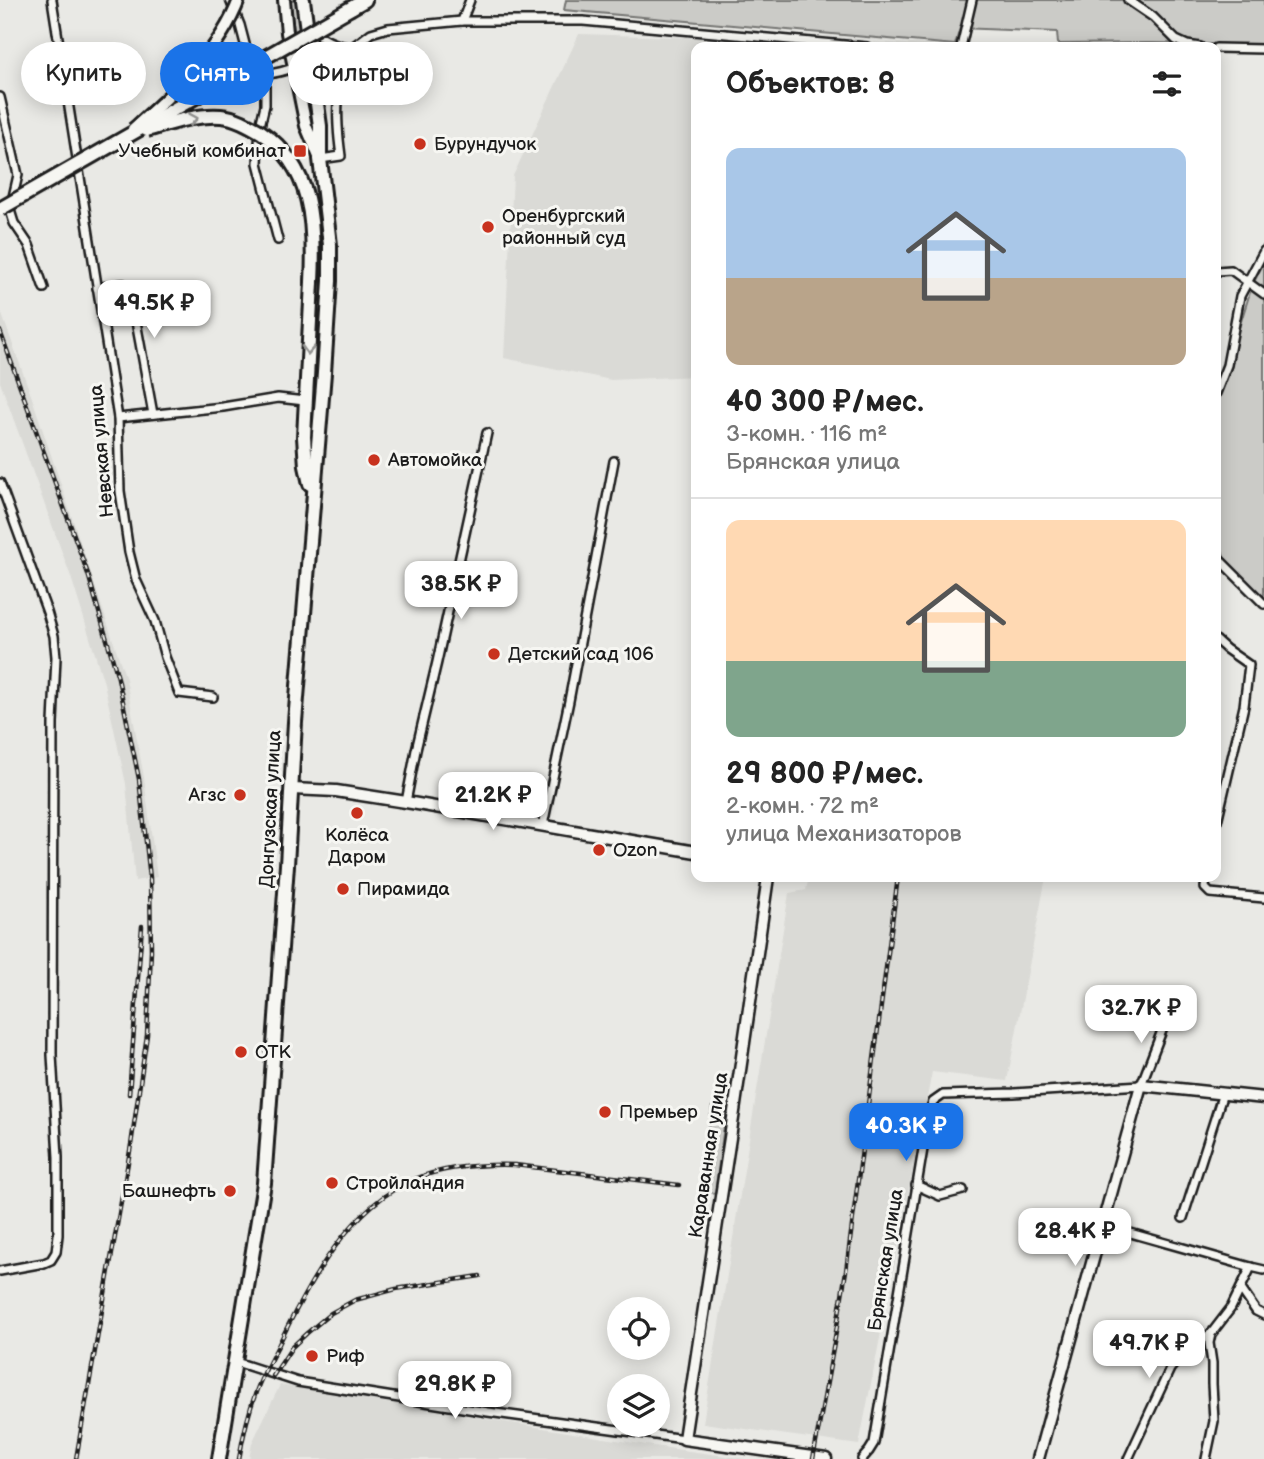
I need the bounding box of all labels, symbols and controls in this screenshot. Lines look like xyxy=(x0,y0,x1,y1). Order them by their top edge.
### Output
chip: Купить xyxy=(21,42,146,105)
chip: Снять xyxy=(160,42,274,105)
chip: Фильтры xyxy=(288,42,433,105)
icon: filters xyxy=(1148,65,1186,103)
text: Объектов: 8 xyxy=(726,66,895,102)
one-way arrow xyxy=(187,112,199,127)
place label: Бурундучок xyxy=(434,133,536,156)
marker: Бурундучок xyxy=(412,136,428,152)
place label: Учебный комбинат xyxy=(118,140,286,163)
marker: Учебный комбинат xyxy=(292,143,308,159)
icon: home xyxy=(893,193,1019,319)
place label: Оренбургский районный суд xyxy=(502,205,626,250)
marker: Оренбургский районный суд xyxy=(480,219,496,235)
pin: 49.5K ₽ xyxy=(89,280,219,340)
text: 49.5K ₽ xyxy=(114,289,194,317)
one-way arrow xyxy=(301,345,316,356)
street label: Невская улица xyxy=(85,384,119,518)
text: 40 300 ₽/мес. xyxy=(726,384,924,420)
text: 3-комн. · 116 m² xyxy=(726,420,887,448)
text: Брянская улица xyxy=(726,448,900,476)
place label: Автомойка xyxy=(387,449,482,472)
marker: Автомойка xyxy=(366,452,382,468)
pin: 38.5K ₽ xyxy=(396,562,526,621)
icon: home xyxy=(893,565,1019,691)
text: 38.5K ₽ xyxy=(421,570,501,598)
place label: Детский сад 106 xyxy=(508,643,654,666)
marker: Детский сад 106 xyxy=(486,646,502,662)
street label: Донгузская улица xyxy=(255,729,287,889)
text: 29 800 ₽/мес. xyxy=(726,756,923,792)
pin: 21.2K ₽ xyxy=(428,772,558,832)
text: 21.2K ₽ xyxy=(454,781,532,809)
place label: Агзс xyxy=(188,784,227,807)
marker: Агзс xyxy=(232,787,248,803)
text: 2-комн. · 72 m² xyxy=(726,792,879,820)
marker: Колёса Даром xyxy=(349,805,365,821)
text: улица Механизаторов xyxy=(726,820,961,848)
place label: Колёса Даром xyxy=(325,824,389,869)
place label: Ozon xyxy=(613,839,658,862)
marker: Ozon xyxy=(591,842,607,858)
place label: Пирамида xyxy=(357,878,450,901)
marker: Пирамида xyxy=(335,881,351,897)
pin: 32.7K ₽ xyxy=(1076,986,1206,1045)
text: 32.7K ₽ xyxy=(1101,994,1181,1022)
place label: ОТК xyxy=(255,1041,291,1064)
marker: ОТК xyxy=(233,1044,249,1060)
street label: Караванная улица xyxy=(685,1070,733,1240)
place label: Премьер xyxy=(619,1101,698,1124)
marker: Премьер xyxy=(597,1104,613,1120)
pin: 40.3K ₽ xyxy=(841,1104,971,1163)
text: 40.3K ₽ xyxy=(865,1112,947,1140)
place label: Стройландия xyxy=(346,1172,465,1195)
marker: Стройландия xyxy=(324,1175,340,1191)
place label: Башнефть xyxy=(122,1180,217,1203)
marker: Башнефть xyxy=(222,1183,238,1199)
street label: Брянская улица xyxy=(863,1187,909,1333)
pin: 28.4K ₽ xyxy=(1010,1208,1140,1268)
text: 28.4K ₽ xyxy=(1034,1217,1116,1245)
map controls xyxy=(607,1297,670,1437)
button: locate xyxy=(607,1297,670,1360)
pin: 49.7K ₽ xyxy=(1084,1320,1214,1380)
text: 49.7K ₽ xyxy=(1109,1329,1189,1357)
place label: Риф xyxy=(326,1345,365,1368)
marker: Риф xyxy=(304,1348,320,1364)
pin: 29.8K ₽ xyxy=(390,1362,520,1421)
text: 29.8K ₽ xyxy=(414,1370,496,1398)
button: layers xyxy=(607,1374,670,1437)

